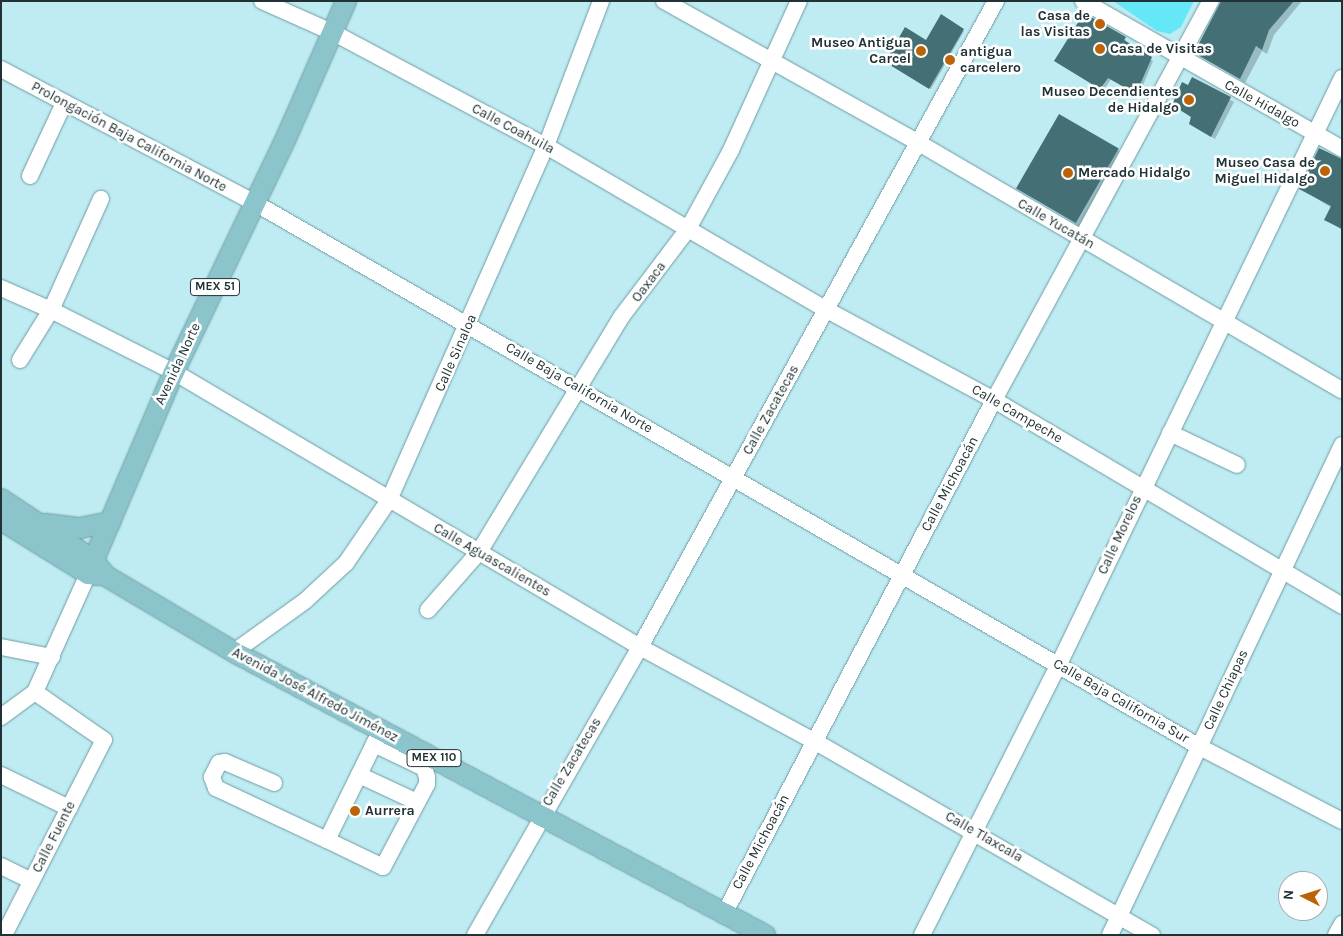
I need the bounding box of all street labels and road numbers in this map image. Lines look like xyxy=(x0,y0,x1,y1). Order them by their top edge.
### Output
street label: Calle Hidalgo xyxy=(1221,76,1303,132)
street label: Prolongación Baja California Norte xyxy=(28,78,230,196)
street label: Calle Coahuila xyxy=(469,100,557,158)
street label: Calle Yucatán xyxy=(1014,195,1098,253)
street label: Oaxaca xyxy=(628,258,670,306)
road number: MEX 51 xyxy=(189,278,241,296)
street label: Calle Sinaloa xyxy=(432,312,480,394)
street label: Avenida Norte xyxy=(152,320,204,408)
street label: Calle Baja California Norte xyxy=(503,339,655,437)
street label: Calle Zacatecas xyxy=(739,362,803,458)
street label: Calle Campeche xyxy=(969,381,1065,447)
street label: Calle Michoacán xyxy=(918,434,982,534)
street label: Calle Morelos xyxy=(1094,493,1146,577)
street label: Calle Aguascalientes xyxy=(430,520,554,600)
street label: Avenida José Alfredo Jiménez xyxy=(229,644,401,746)
street label: Calle Chiapas xyxy=(1200,647,1252,733)
street label: Calle Baja California Sur xyxy=(1050,655,1192,747)
street label: Calle Zacatecas xyxy=(539,715,605,809)
road number: MEX 110 xyxy=(406,748,462,768)
street label: Calle Michoacán xyxy=(729,792,793,892)
street label: Calle Fuente xyxy=(29,798,79,876)
street label: Calle Tlaxcala xyxy=(942,808,1026,866)

